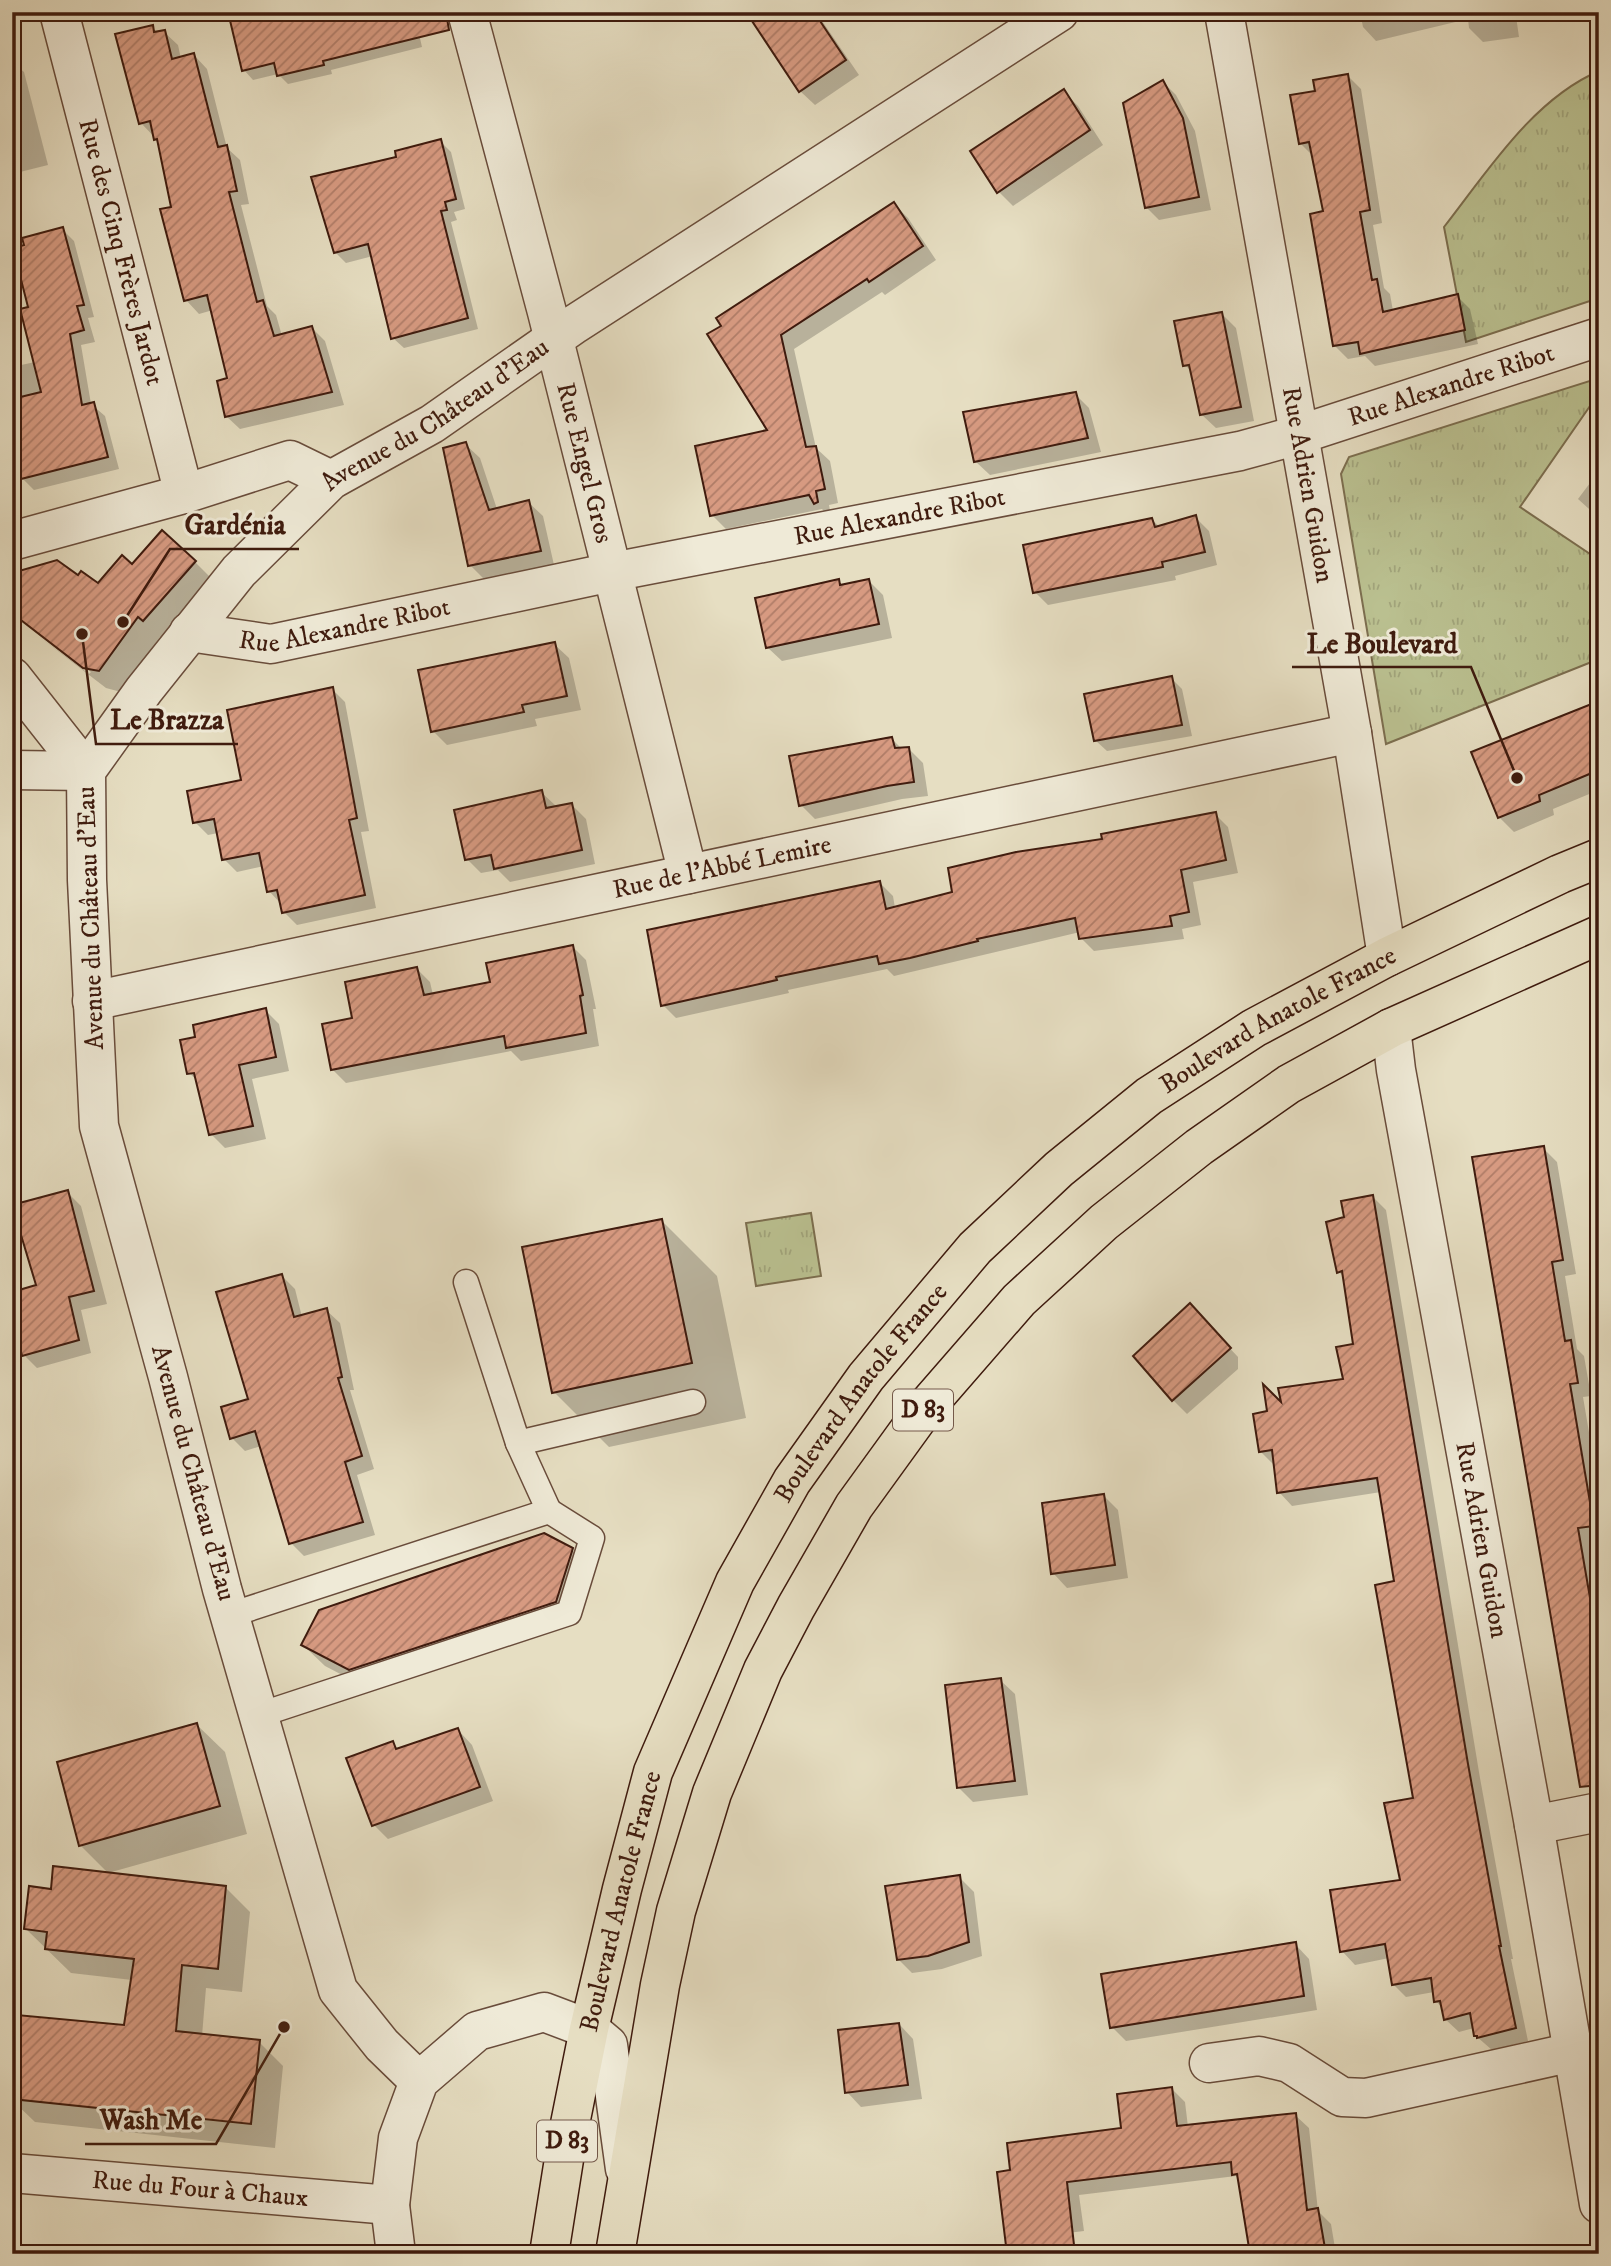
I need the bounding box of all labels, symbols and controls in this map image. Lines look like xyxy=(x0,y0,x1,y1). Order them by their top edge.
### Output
street label: Rue des Cinq Frères Jardot xyxy=(71,115,172,389)
street label: Avenue du Château d'Eau xyxy=(313,331,556,498)
street label: Rue Alexandre Ribot xyxy=(1344,336,1558,434)
street label: Rue Engel Gros xyxy=(549,379,621,547)
street label: Rue Adrien Guidon xyxy=(1274,384,1342,586)
street label: Rue Alexandre Ribot xyxy=(791,480,1008,553)
callout: Gardénia xyxy=(170,500,299,549)
text: Gardénia xyxy=(184,508,287,543)
street label: Rue Alexandre Ribot xyxy=(237,590,453,661)
callout: Le Boulevard xyxy=(1292,618,1471,667)
text: Le Boulevard xyxy=(1306,627,1459,662)
callout: Le Brazza xyxy=(96,695,238,744)
text: Le Brazza xyxy=(110,703,225,738)
street label: Avenue du Château d'Eau xyxy=(70,786,112,1050)
street label: Rue de l'Abbé Lemire xyxy=(610,828,834,906)
street label: Boulevard Anatole France xyxy=(1153,939,1401,1101)
street label: Boulevard Anatole France xyxy=(767,1276,955,1509)
street label: Avenue du Château d'Eau xyxy=(143,1341,243,1605)
road number: D 83 xyxy=(893,1390,953,1430)
street label: Rue Adrien Guidon xyxy=(1448,1439,1516,1641)
street label: Boulevard Anatole France xyxy=(572,1767,669,2035)
callout: Wash Me xyxy=(85,2095,216,2144)
text: Wash Me xyxy=(99,2103,203,2138)
road number: D 83 xyxy=(537,2120,597,2162)
street label: Rue du Four à Chaux xyxy=(91,2163,310,2215)

